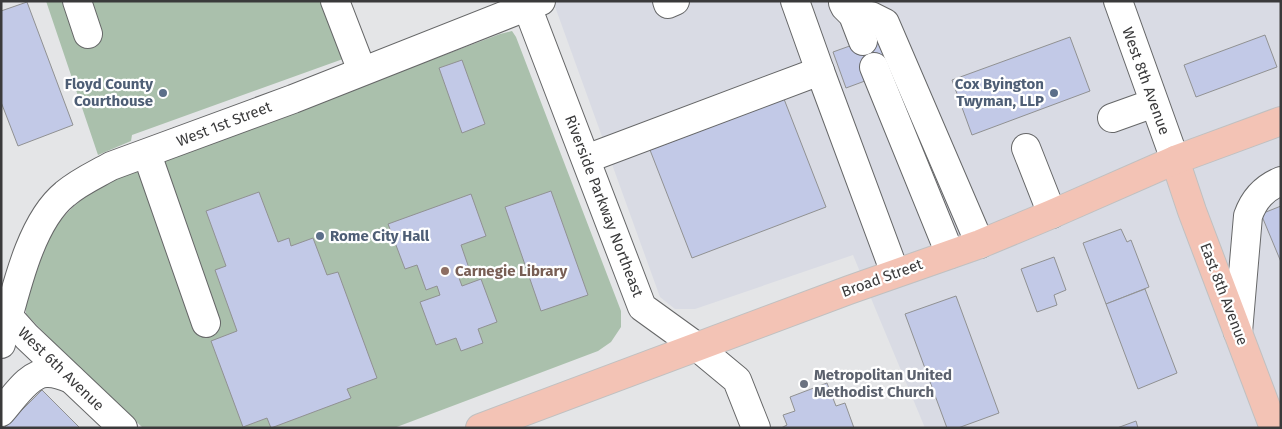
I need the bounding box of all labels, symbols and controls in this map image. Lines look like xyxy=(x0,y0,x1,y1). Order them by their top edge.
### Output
street label: West 8th Avenue xyxy=(1118,25,1174,137)
place label: Floyd County Courthouse xyxy=(65,75,153,110)
place label: Cox Byington Twyman, LLP xyxy=(955,75,1044,110)
marker: Floyd County Courthouse xyxy=(157,87,169,99)
marker: Cox Byington Twyman, LLP xyxy=(1048,87,1060,99)
street label: West 1st Street xyxy=(174,97,275,150)
street label: Riverside Parkway Northeast xyxy=(561,112,647,300)
place label: Rome City Hall xyxy=(330,227,430,245)
marker: Rome City Hall xyxy=(314,230,326,242)
street label: East 8th Avenue xyxy=(1196,240,1252,348)
street label: Broad Street xyxy=(839,255,926,301)
place label: Carnegie Library xyxy=(455,262,568,280)
marker: Carnegie Library xyxy=(439,265,451,277)
street label: West 6th Avenue xyxy=(14,323,108,415)
place label: Metropolitan United Methodist Church xyxy=(814,366,952,401)
marker: Metropolitan United Methodist Church xyxy=(798,378,810,390)

